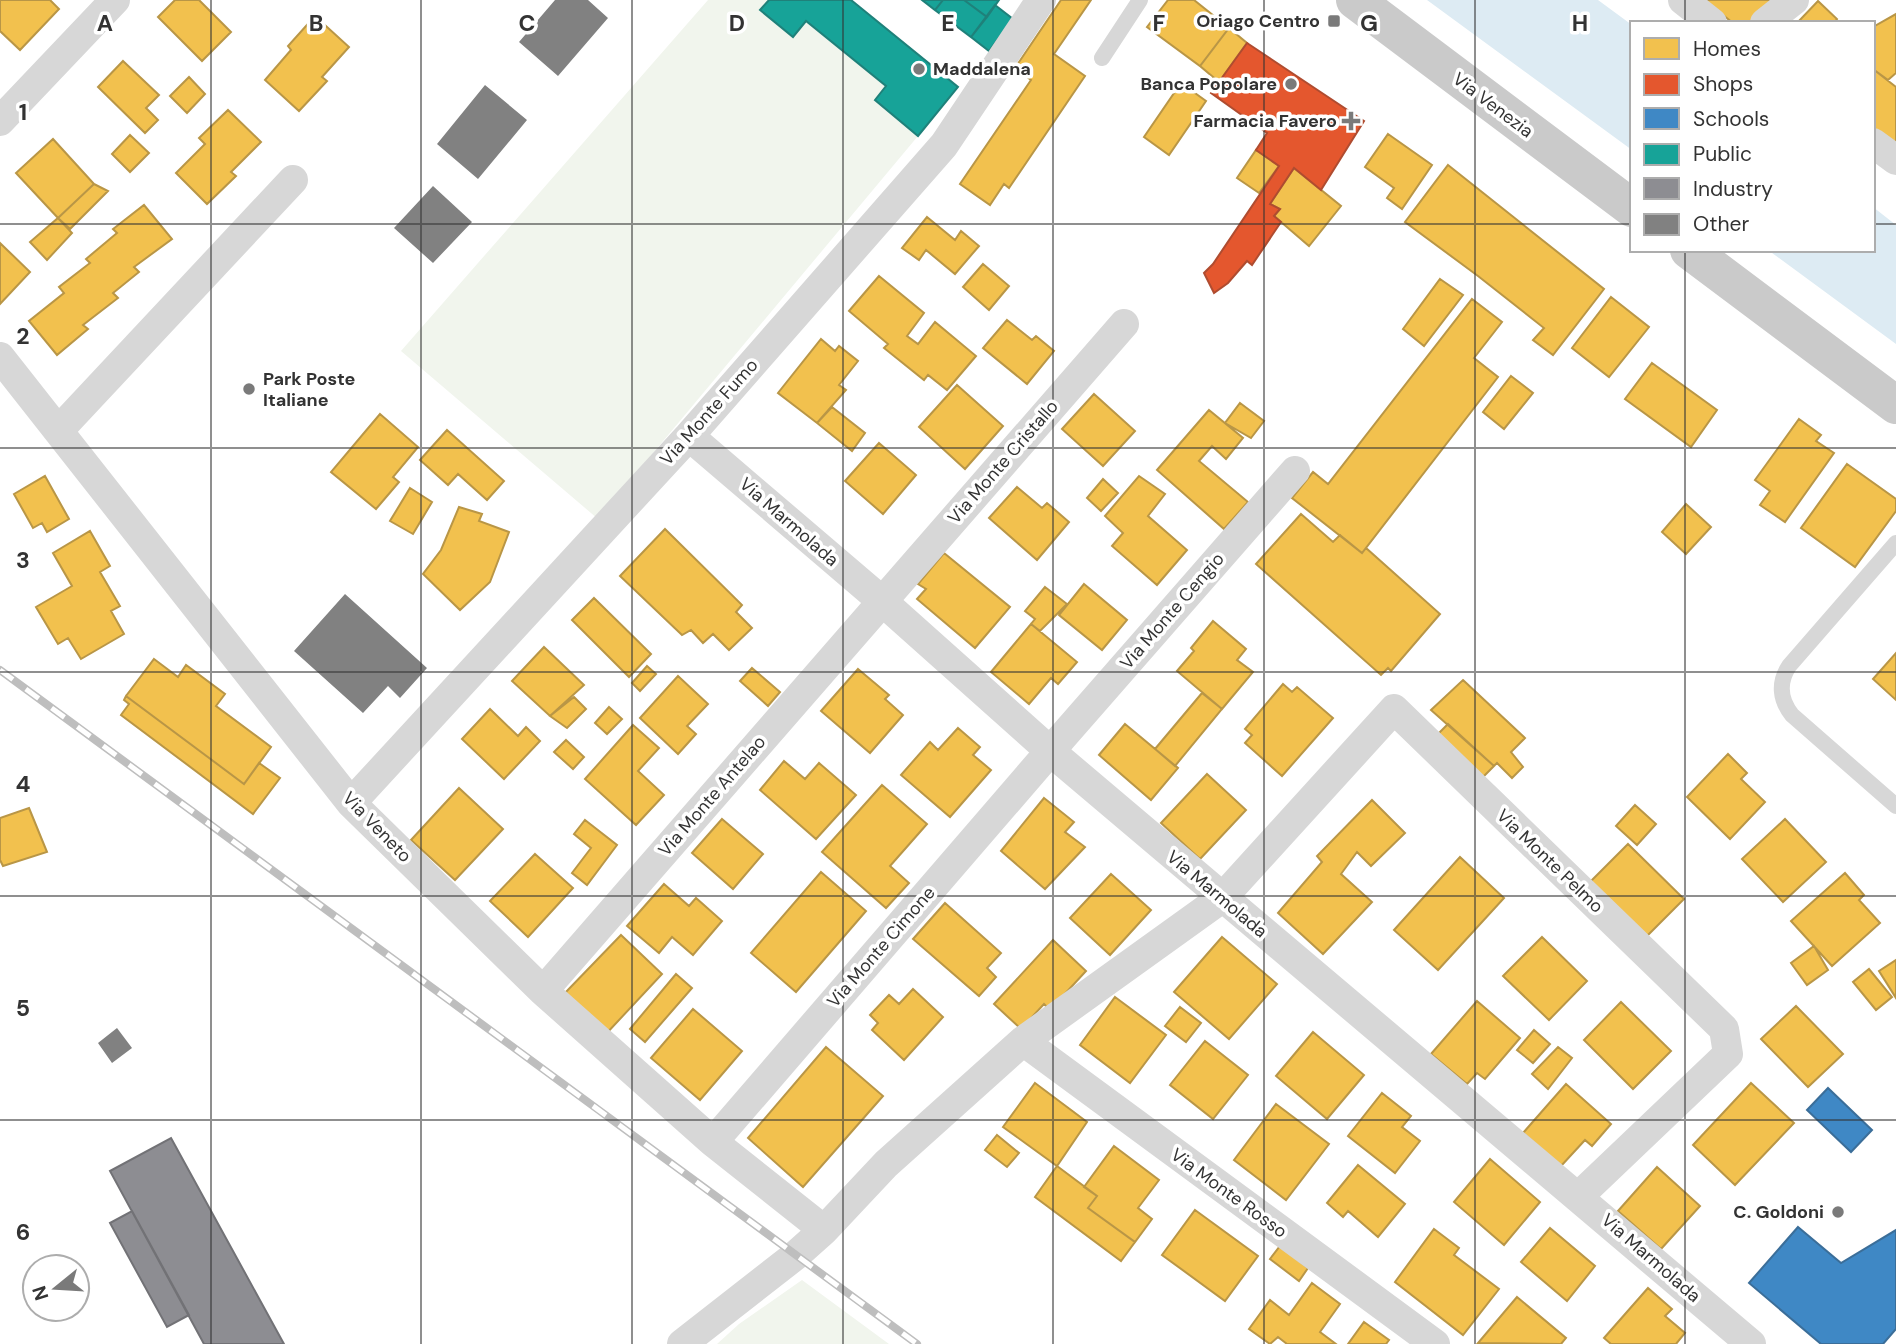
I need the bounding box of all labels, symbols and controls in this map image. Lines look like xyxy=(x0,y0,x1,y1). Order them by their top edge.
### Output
text: A xyxy=(97,8,113,38)
text: B xyxy=(309,8,323,38)
text: C xyxy=(519,8,535,38)
text: D xyxy=(729,8,745,38)
text: E xyxy=(941,8,955,38)
text: F xyxy=(1153,8,1166,38)
text: G xyxy=(1360,8,1378,38)
text: H xyxy=(1572,8,1588,38)
place label: Oriago Centro xyxy=(1196,9,1320,33)
marker: Oriago Centro xyxy=(1326,13,1342,29)
legend xyxy=(1630,21,1875,252)
text: Homes xyxy=(1693,35,1761,63)
place label: Maddalena xyxy=(933,57,1031,81)
marker: Maddalena xyxy=(911,61,927,77)
street label: Via Venezia xyxy=(1448,67,1538,143)
text: Shops xyxy=(1693,70,1753,98)
place label: Banca Popolare xyxy=(1140,72,1277,96)
marker: Banca Popolare xyxy=(1283,76,1299,92)
text: 1 xyxy=(19,97,27,127)
text: Schools xyxy=(1693,105,1769,133)
place label: Farmacia Favero xyxy=(1193,109,1337,133)
marker: Farmacia Favero xyxy=(1343,113,1359,129)
text: Public xyxy=(1693,140,1752,168)
text: Industry xyxy=(1693,175,1773,203)
text: Other xyxy=(1693,210,1749,238)
text: 2 xyxy=(16,321,30,351)
street label: Via Monte Fumo xyxy=(655,354,763,470)
place label: Park Poste Italiane xyxy=(263,367,355,412)
marker: Park Poste Italiane xyxy=(241,381,257,397)
street label: Via Monte Cristallo xyxy=(942,395,1064,529)
street label: Via Marmolada xyxy=(734,472,844,572)
text: 3 xyxy=(16,545,30,575)
street label: Via Monte Cengio xyxy=(1115,548,1229,674)
street label: Via Monte Antelao xyxy=(653,731,771,861)
text: 4 xyxy=(16,769,31,799)
street label: Via Veneto xyxy=(337,786,417,868)
street label: Via Monte Pelmo xyxy=(1491,804,1609,918)
street label: Via Marmolada xyxy=(1162,845,1272,943)
street label: Via Monte Cimone xyxy=(822,881,940,1013)
text: 5 xyxy=(16,993,30,1023)
street label: Via Monte Rosso xyxy=(1166,1143,1292,1243)
place label: C. Goldoni xyxy=(1733,1200,1824,1224)
marker: C. Goldoni xyxy=(1830,1204,1846,1220)
street label: Via Marmolada xyxy=(1596,1208,1706,1308)
text: 6 xyxy=(16,1217,30,1247)
north arrow xyxy=(21,1253,91,1323)
text: N xyxy=(26,1283,54,1304)

